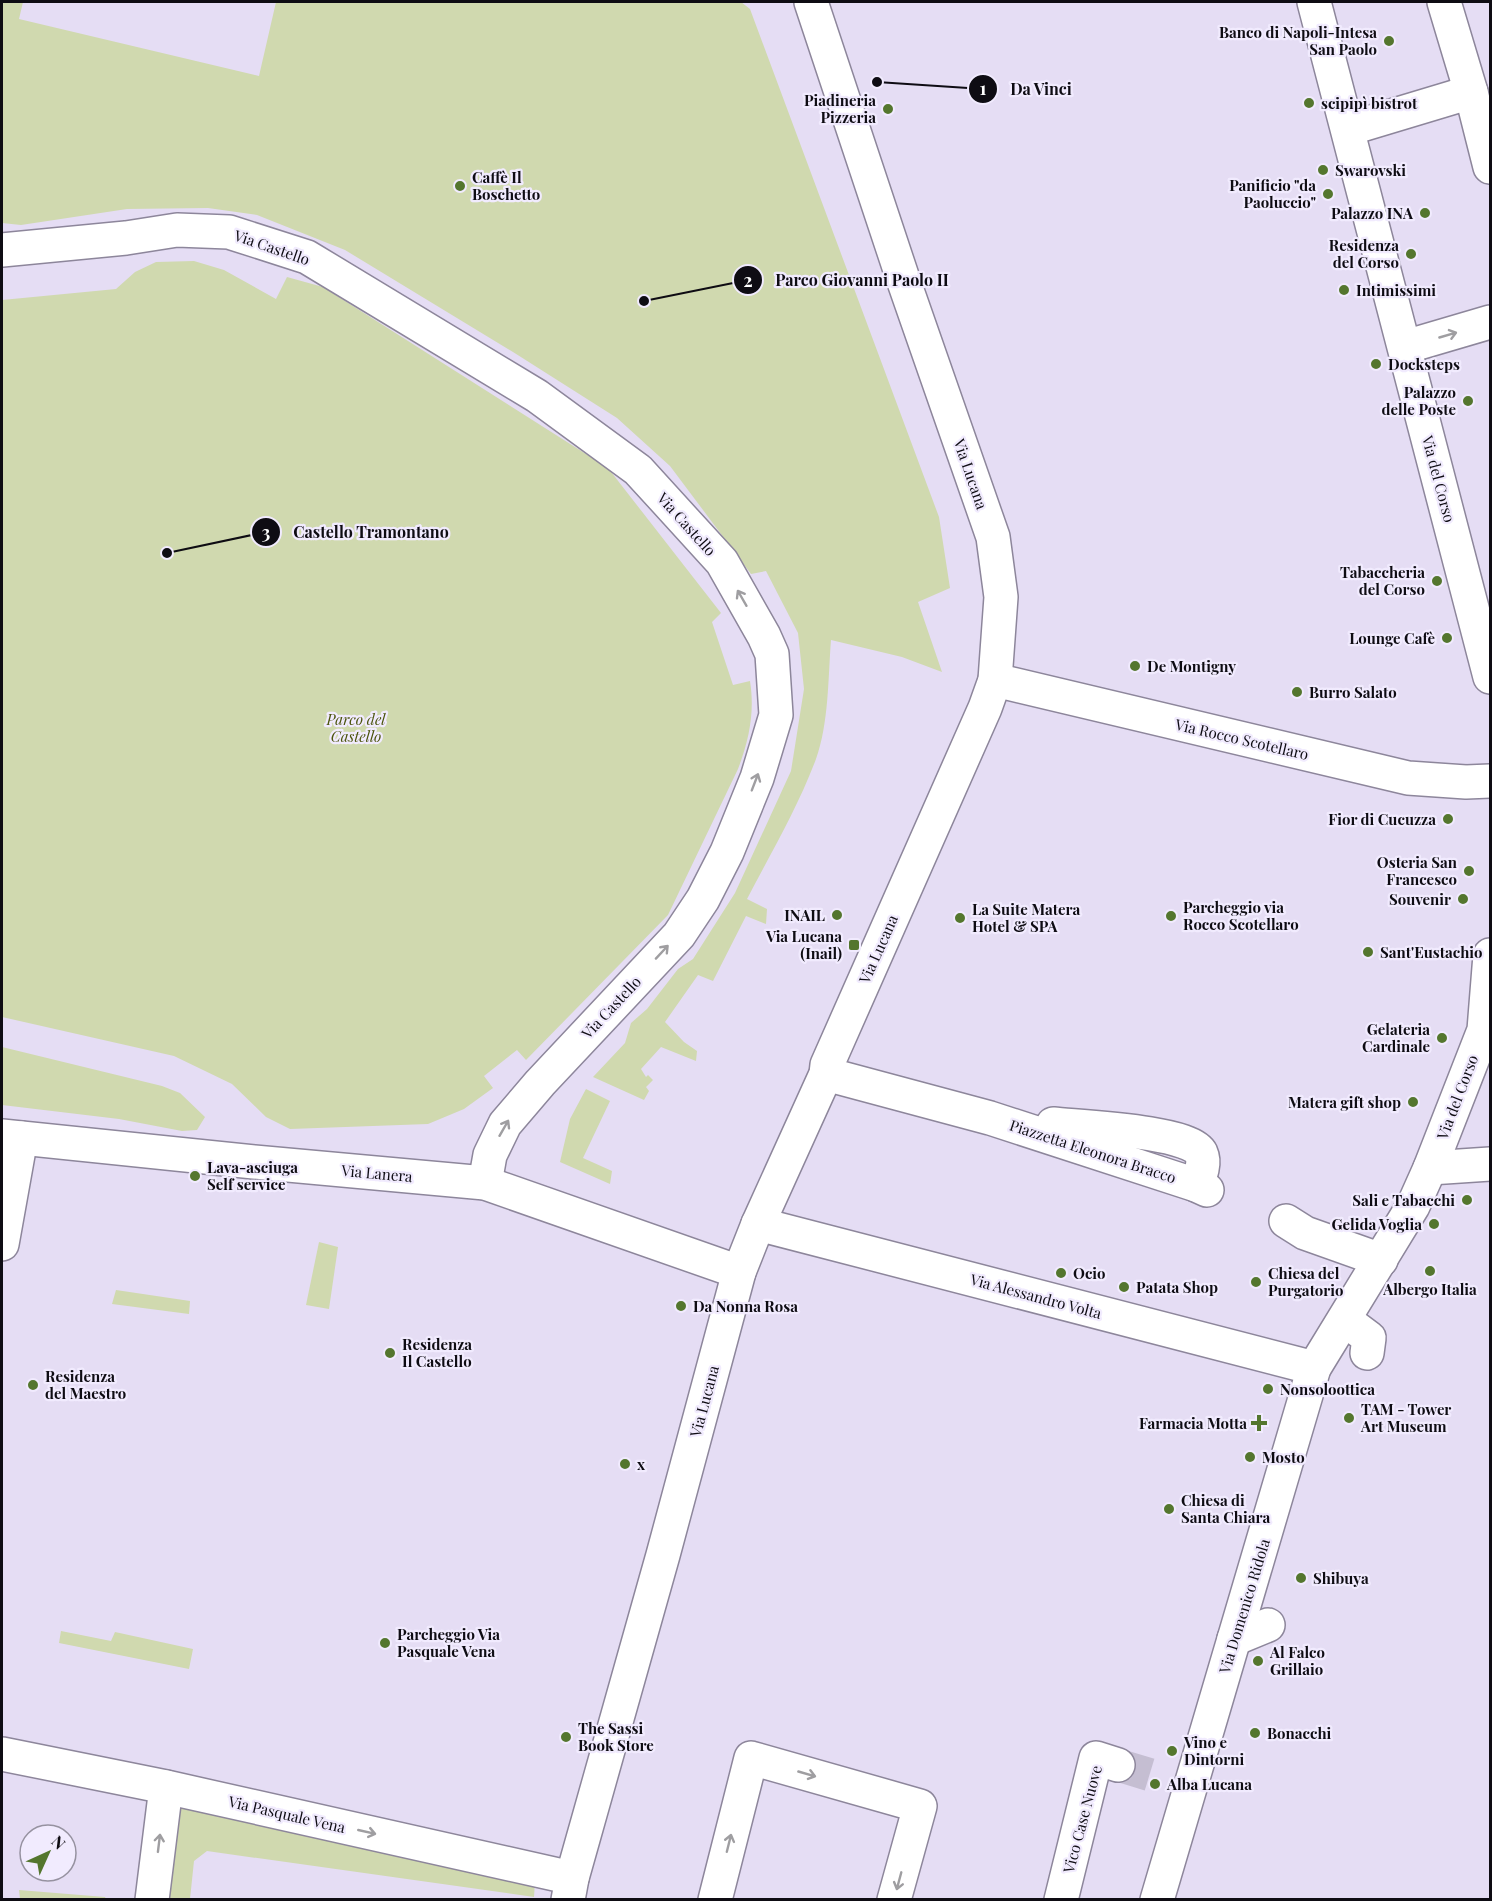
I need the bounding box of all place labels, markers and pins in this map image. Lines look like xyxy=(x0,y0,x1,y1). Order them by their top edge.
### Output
place label: Banco di Napoli-Intesa San Paolo xyxy=(1219,22,1377,59)
marker: Banco di Napoli-Intesa San Paolo xyxy=(1382,34,1396,48)
callout: Da Vinci xyxy=(968,72,1084,106)
place label: Piadineria Pizzeria xyxy=(804,90,876,127)
place label: scipipì bistrot xyxy=(1321,93,1418,113)
marker: scipipì bistrot xyxy=(1302,96,1316,110)
marker: Piadineria Pizzeria xyxy=(881,102,895,116)
place label: Swarovski xyxy=(1335,160,1406,180)
marker: Swarovski xyxy=(1316,163,1330,177)
place label: Caffè Il Boschetto xyxy=(472,167,540,204)
place label: Panificio "da Paoluccio" xyxy=(1229,175,1316,212)
marker: Caffè Il Boschetto xyxy=(453,179,467,193)
marker: Panificio "da Paoluccio" xyxy=(1321,187,1335,201)
place label: Palazzo INA xyxy=(1331,203,1414,223)
marker: Palazzo INA xyxy=(1418,206,1432,220)
place label: Residenza del Corso xyxy=(1329,235,1399,272)
marker: Residenza del Corso xyxy=(1404,247,1418,261)
callout: Parco Giovanni Paolo II xyxy=(733,263,961,297)
place label: Intimissimi xyxy=(1356,280,1436,300)
marker: Intimissimi xyxy=(1337,283,1351,297)
place label: Docksteps xyxy=(1388,354,1460,374)
marker: Docksteps xyxy=(1369,357,1383,371)
place label: Palazzo delle Poste xyxy=(1382,382,1456,419)
marker: Palazzo delle Poste xyxy=(1461,394,1475,408)
callout: Castello Tramontano xyxy=(251,515,461,549)
place label: Tabaccheria del Corso xyxy=(1340,562,1425,599)
marker: Tabaccheria del Corso xyxy=(1430,574,1444,588)
place label: Lounge Cafè xyxy=(1349,628,1435,648)
marker: Lounge Cafè xyxy=(1440,631,1454,645)
place label: De Montigny xyxy=(1147,656,1236,676)
marker: De Montigny xyxy=(1128,659,1142,673)
place label: Burro Salato xyxy=(1309,682,1397,702)
marker: Burro Salato xyxy=(1290,685,1304,699)
place label: Fior di Cucuzza xyxy=(1328,809,1436,829)
marker: Fior di Cucuzza xyxy=(1441,812,1455,826)
place label: Osteria San Francesco xyxy=(1377,852,1458,889)
marker: Osteria San Francesco xyxy=(1462,864,1476,878)
place label: Souvenir xyxy=(1389,889,1451,909)
marker: Souvenir xyxy=(1456,892,1470,906)
place label: Parcheggio via Rocco Scotellaro xyxy=(1183,897,1299,934)
place label: La Suite Matera Hotel & SPA xyxy=(972,899,1080,936)
place label: INAIL xyxy=(784,905,825,925)
marker: INAIL xyxy=(830,908,844,922)
marker: Parcheggio via Rocco Scotellaro xyxy=(1164,909,1178,923)
marker: La Suite Matera Hotel & SPA xyxy=(953,911,967,925)
place label: Via Lucana (Inail) xyxy=(765,926,842,963)
marker: Via Lucana (Inail) xyxy=(847,938,861,952)
place label: Sant'Eustachio xyxy=(1380,942,1483,962)
marker: Sant'Eustachio xyxy=(1361,945,1375,959)
place label: Gelateria Cardinale xyxy=(1362,1019,1430,1056)
marker: Gelateria Cardinale xyxy=(1435,1031,1449,1045)
place label: Matera gift shop xyxy=(1288,1092,1401,1112)
marker: Matera gift shop xyxy=(1406,1095,1420,1109)
place label: Lava-asciuga Self service xyxy=(207,1157,298,1194)
marker: Lava-asciuga Self service xyxy=(188,1169,202,1183)
place label: Sali e Tabacchi xyxy=(1352,1190,1455,1210)
marker: Sali e Tabacchi xyxy=(1460,1193,1474,1207)
place label: Gelida Voglia xyxy=(1331,1214,1422,1234)
marker: Gelida Voglia xyxy=(1427,1217,1441,1231)
place label: Ocio xyxy=(1073,1263,1106,1283)
place label: Chiesa del Purgatorio xyxy=(1268,1263,1344,1300)
marker: Albergo Italia xyxy=(1423,1264,1437,1278)
marker: Ocio xyxy=(1054,1266,1068,1280)
marker: Chiesa del Purgatorio xyxy=(1249,1275,1263,1289)
place label: Patata Shop xyxy=(1136,1277,1218,1297)
place label: Albergo Italia xyxy=(1382,1279,1477,1299)
marker: Patata Shop xyxy=(1117,1280,1131,1294)
place label: Da Nonna Rosa xyxy=(693,1296,798,1316)
marker: Da Nonna Rosa xyxy=(674,1299,688,1313)
place label: Residenza Il Castello xyxy=(402,1334,472,1371)
marker: Residenza Il Castello xyxy=(383,1346,397,1360)
place label: Residenza del Maestro xyxy=(45,1366,126,1403)
marker: Residenza del Maestro xyxy=(26,1378,40,1392)
place label: Nonsoloottica xyxy=(1280,1379,1375,1399)
marker: Nonsoloottica xyxy=(1261,1382,1275,1396)
place label: TAM - Tower Art Museum xyxy=(1360,1399,1451,1436)
marker: TAM - Tower Art Museum xyxy=(1342,1411,1356,1425)
place label: Farmacia Motta xyxy=(1139,1413,1247,1433)
marker: Farmacia Motta xyxy=(1252,1416,1266,1430)
place label: Mosto xyxy=(1262,1447,1305,1467)
marker: Mosto xyxy=(1243,1450,1257,1464)
place label: x xyxy=(637,1454,646,1474)
marker: x xyxy=(618,1457,632,1471)
place label: Chiesa di Santa Chiara xyxy=(1181,1490,1270,1527)
marker: Chiesa di Santa Chiara xyxy=(1162,1502,1176,1516)
place label: Shibuya xyxy=(1313,1568,1369,1588)
marker: Shibuya xyxy=(1294,1571,1308,1585)
place label: Parcheggio Via Pasquale Vena xyxy=(397,1624,500,1661)
marker: Parcheggio Via Pasquale Vena xyxy=(378,1636,392,1650)
place label: Al Falco Grillaio xyxy=(1269,1642,1325,1679)
marker: Al Falco Grillaio xyxy=(1251,1654,1265,1668)
place label: The Sassi Book Store xyxy=(578,1718,654,1755)
place label: Bonacchi xyxy=(1267,1723,1332,1743)
marker: Bonacchi xyxy=(1248,1726,1262,1740)
marker: The Sassi Book Store xyxy=(559,1730,573,1744)
place label: Vino e Dintorni xyxy=(1183,1732,1244,1769)
marker: Vino e Dintorni xyxy=(1165,1744,1179,1758)
place label: Alba Lucana xyxy=(1166,1774,1252,1794)
marker: Alba Lucana xyxy=(1148,1777,1162,1791)

